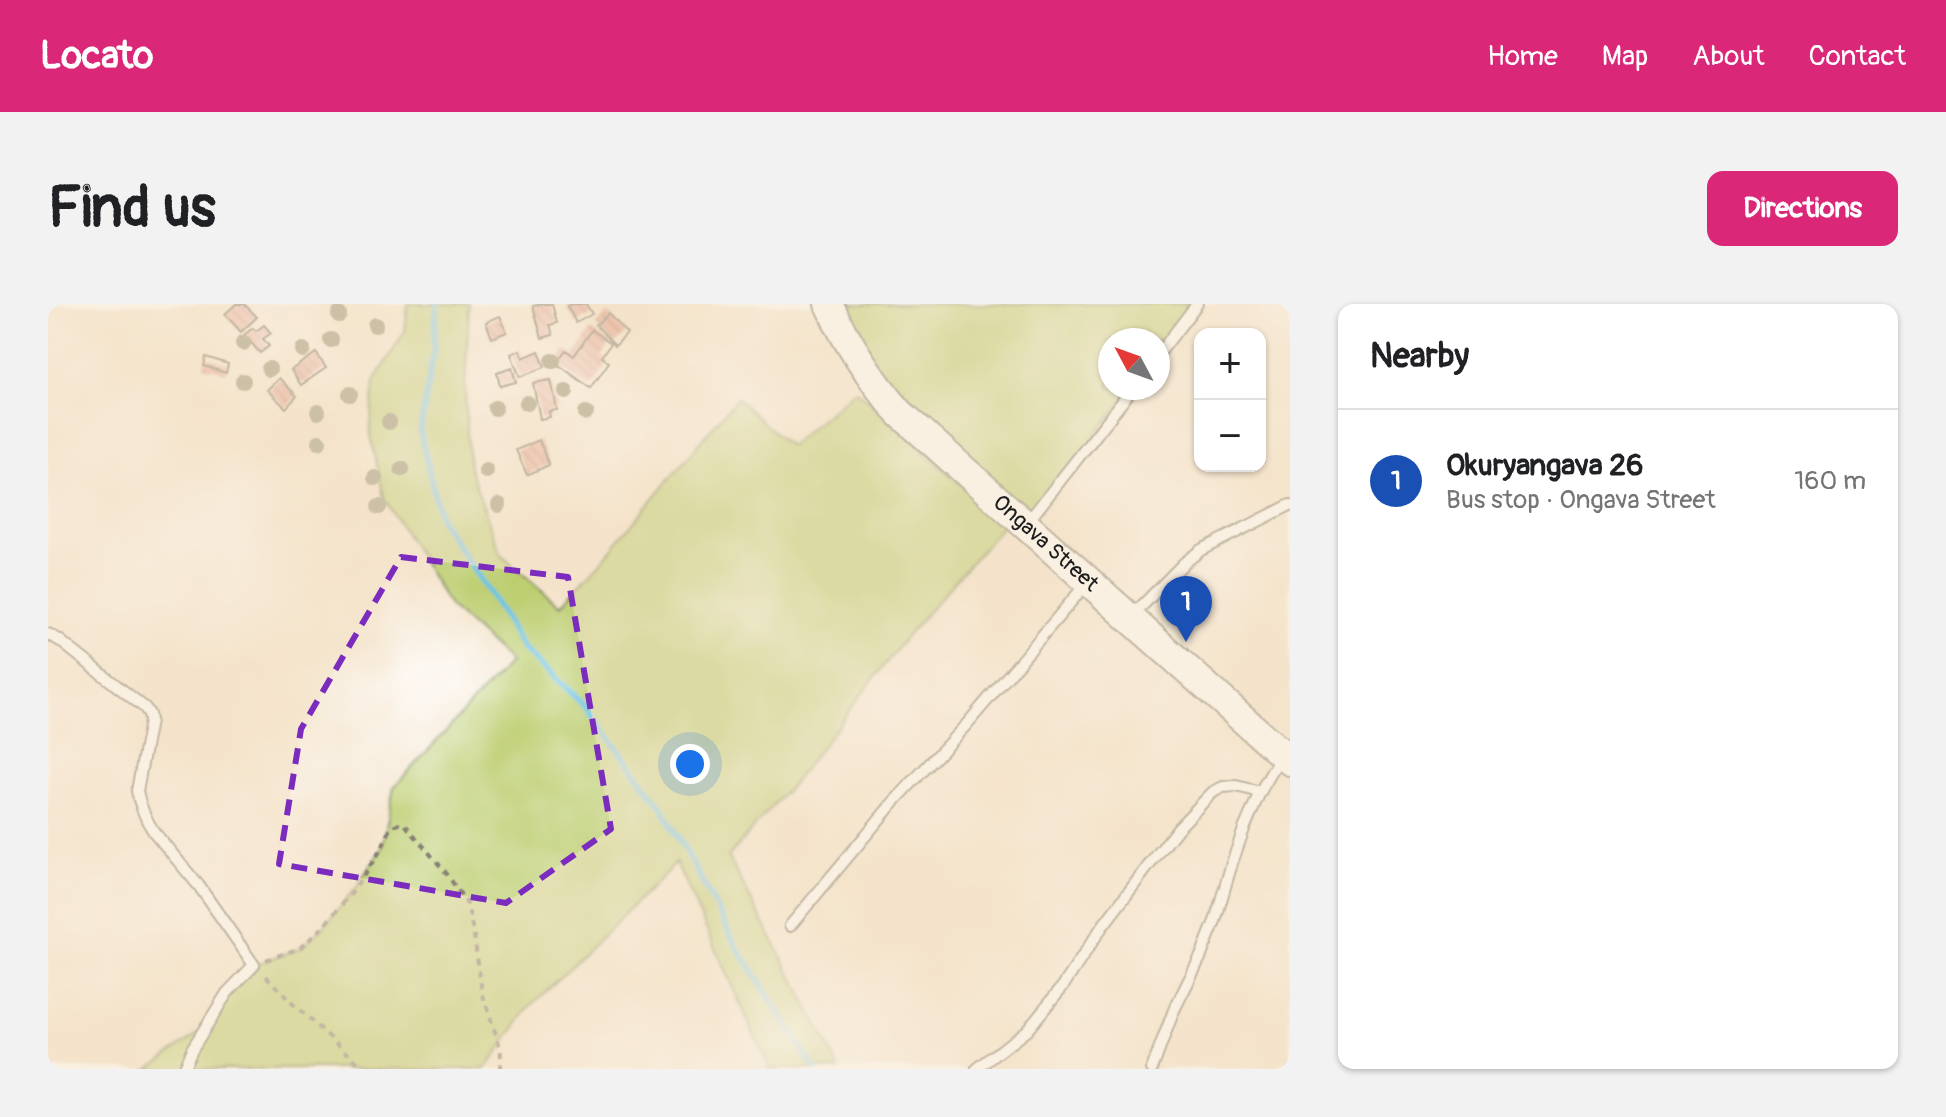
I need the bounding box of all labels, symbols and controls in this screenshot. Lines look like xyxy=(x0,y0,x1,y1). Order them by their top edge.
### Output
text: Locato xyxy=(40,32,153,80)
text: Home xyxy=(1487,39,1558,74)
text: Map xyxy=(1602,39,1648,74)
text: About xyxy=(1692,39,1765,74)
text: Contact xyxy=(1809,39,1906,74)
button: Directions xyxy=(1707,171,1898,246)
text: Find us xyxy=(48,174,216,243)
north arrow xyxy=(1098,328,1170,400)
map controls xyxy=(1194,328,1266,472)
button: + xyxy=(1194,328,1266,400)
text: Nearby xyxy=(1370,335,1469,378)
button: − xyxy=(1194,400,1266,472)
text: Okuryangava 26 xyxy=(1446,447,1643,484)
text: 1 xyxy=(1391,465,1401,497)
text: 160 m xyxy=(1794,465,1866,497)
text: Bus stop · Ongava Street xyxy=(1446,484,1716,516)
street label: Ongava Street xyxy=(987,489,1105,598)
pin: 1 xyxy=(1160,576,1212,642)
your location xyxy=(670,744,710,784)

